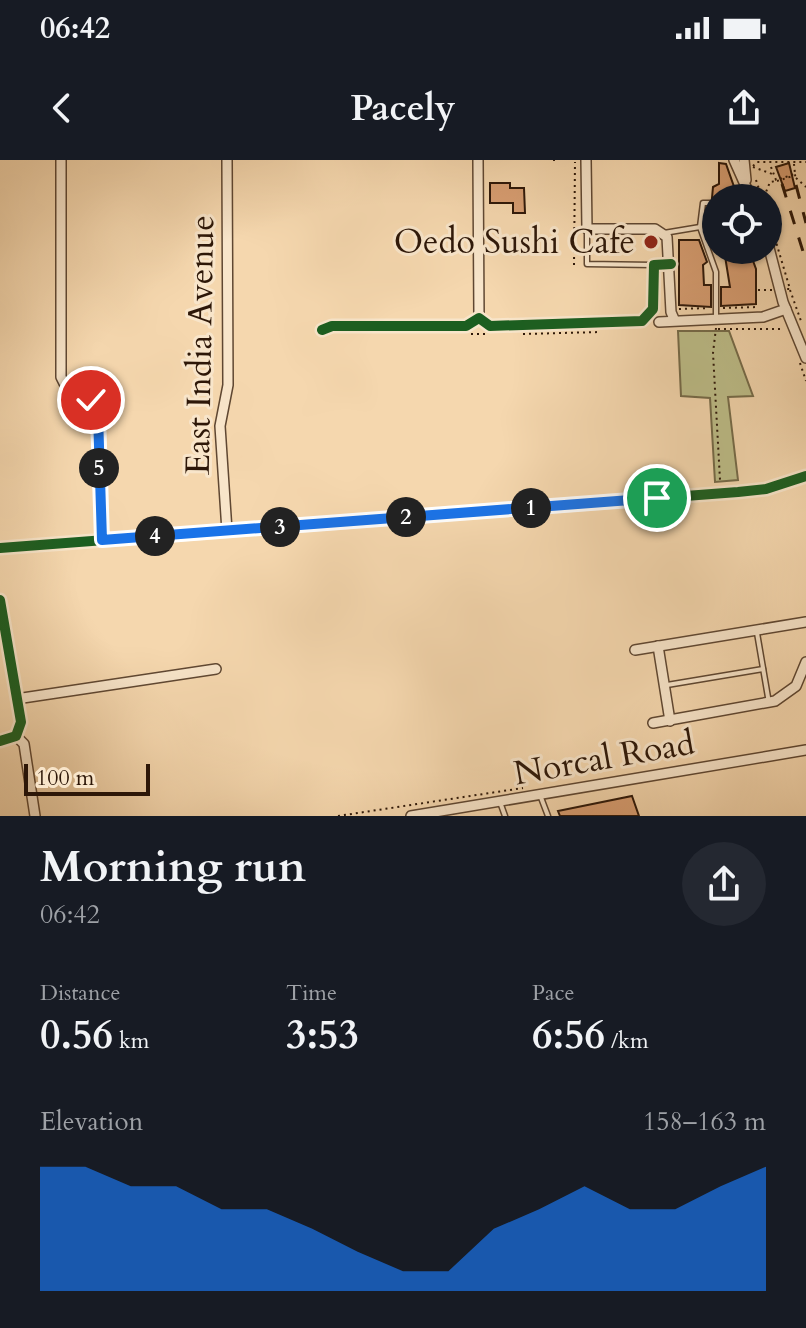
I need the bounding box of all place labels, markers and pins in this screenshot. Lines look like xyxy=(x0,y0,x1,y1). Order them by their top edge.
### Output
place label: Oedo Sushi Cafe xyxy=(394,219,635,265)
marker: Oedo Sushi Cafe xyxy=(642,233,660,251)
pin xyxy=(57,366,125,434)
pin: 5 xyxy=(79,448,119,488)
pin xyxy=(623,464,691,532)
pin: 1 xyxy=(511,488,551,528)
pin: 2 xyxy=(386,497,426,537)
pin: 3 xyxy=(260,507,300,547)
pin: 4 xyxy=(135,516,175,556)

